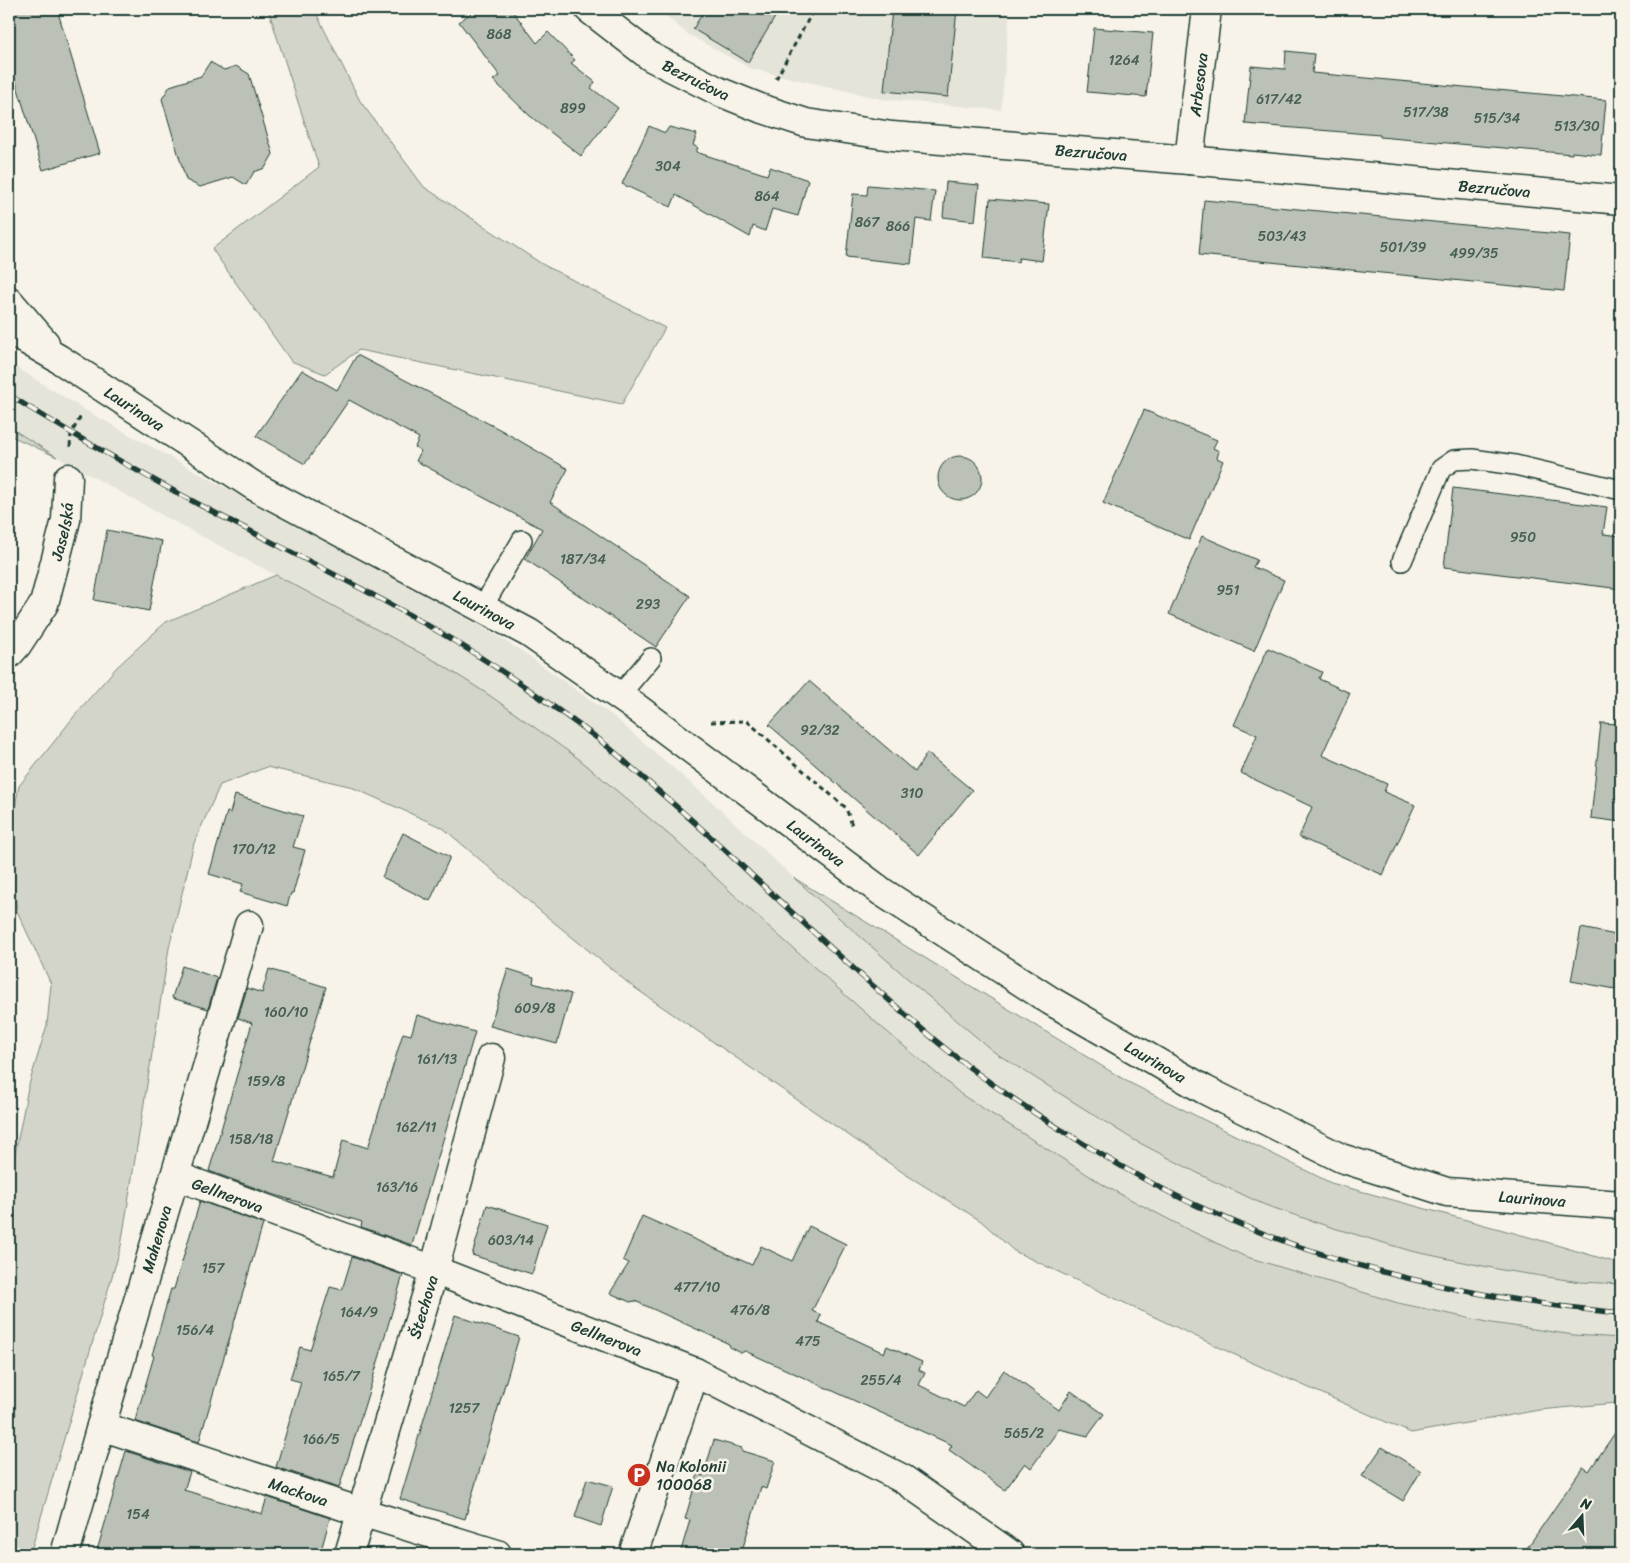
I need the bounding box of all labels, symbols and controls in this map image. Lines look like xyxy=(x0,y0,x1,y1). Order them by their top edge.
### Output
house number: 868 xyxy=(487,22,512,47)
house number: 1264 xyxy=(1109,48,1140,73)
street label: Bezručova xyxy=(657,51,734,109)
street label: Arbesova xyxy=(1180,51,1217,119)
house number: 617/42 xyxy=(1256,87,1302,112)
house number: 899 xyxy=(560,96,586,121)
house number: 517/38 xyxy=(1403,100,1449,125)
house number: 515/34 xyxy=(1474,106,1520,131)
house number: 513/30 xyxy=(1554,114,1600,139)
street label: Bezručova xyxy=(1054,135,1128,170)
house number: 304 xyxy=(655,154,681,179)
street label: Bezručova xyxy=(1457,171,1532,207)
house number: 864 xyxy=(754,184,780,209)
house number: 867 xyxy=(855,210,880,235)
house number: 866 xyxy=(886,214,910,239)
house number: 503/43 xyxy=(1258,224,1307,249)
house number: 501/39 xyxy=(1380,235,1427,260)
house number: 499/35 xyxy=(1449,241,1499,266)
street label: Laurinova xyxy=(98,378,171,440)
street label: Jaselská xyxy=(42,502,82,565)
house number: 950 xyxy=(1510,525,1536,550)
house number: 187/34 xyxy=(560,547,606,572)
house number: 951 xyxy=(1216,578,1240,603)
street label: Laurinova xyxy=(448,581,522,639)
house number: 293 xyxy=(636,592,660,617)
house number: 92/32 xyxy=(800,718,840,743)
house number: 310 xyxy=(901,781,923,806)
street label: Laurinova xyxy=(780,811,852,875)
house number: 170/12 xyxy=(232,837,276,862)
house number: 609/8 xyxy=(515,996,556,1021)
house number: 160/10 xyxy=(264,1000,308,1025)
street label: Laurinova xyxy=(1119,1032,1192,1092)
house number: 161/13 xyxy=(417,1047,458,1072)
house number: 159/8 xyxy=(247,1069,286,1094)
house number: 162/11 xyxy=(396,1115,437,1140)
house number: 158/18 xyxy=(229,1127,274,1152)
street label: Gellnerova xyxy=(188,1169,267,1222)
house number: 163/16 xyxy=(376,1175,418,1200)
street label: Laurinova xyxy=(1498,1182,1568,1216)
street label: Mahenova xyxy=(133,1202,181,1277)
house number: 603/14 xyxy=(488,1228,534,1253)
house number: 157 xyxy=(202,1256,225,1281)
street label: Štechova xyxy=(400,1272,447,1342)
house number: 477/10 xyxy=(674,1275,720,1300)
house number: 476/8 xyxy=(730,1298,771,1323)
house number: 164/9 xyxy=(340,1300,379,1325)
street label: Gellnerova xyxy=(567,1311,646,1365)
house number: 156/4 xyxy=(176,1318,214,1343)
house number: 475 xyxy=(795,1329,821,1354)
house number: 165/7 xyxy=(322,1364,361,1389)
house number: 255/4 xyxy=(861,1368,902,1393)
house number: 1257 xyxy=(449,1396,480,1421)
house number: 565/2 xyxy=(1004,1421,1044,1446)
house number: 166/5 xyxy=(302,1427,340,1452)
place label: Na Kolonii 100068 xyxy=(656,1452,727,1499)
parking icon: Na Kolonii 100068 xyxy=(626,1462,652,1488)
street label: Mackova xyxy=(265,1468,332,1515)
north arrow xyxy=(1558,1490,1608,1540)
text: N xyxy=(1576,1490,1595,1518)
house number: 154 xyxy=(126,1502,150,1527)

